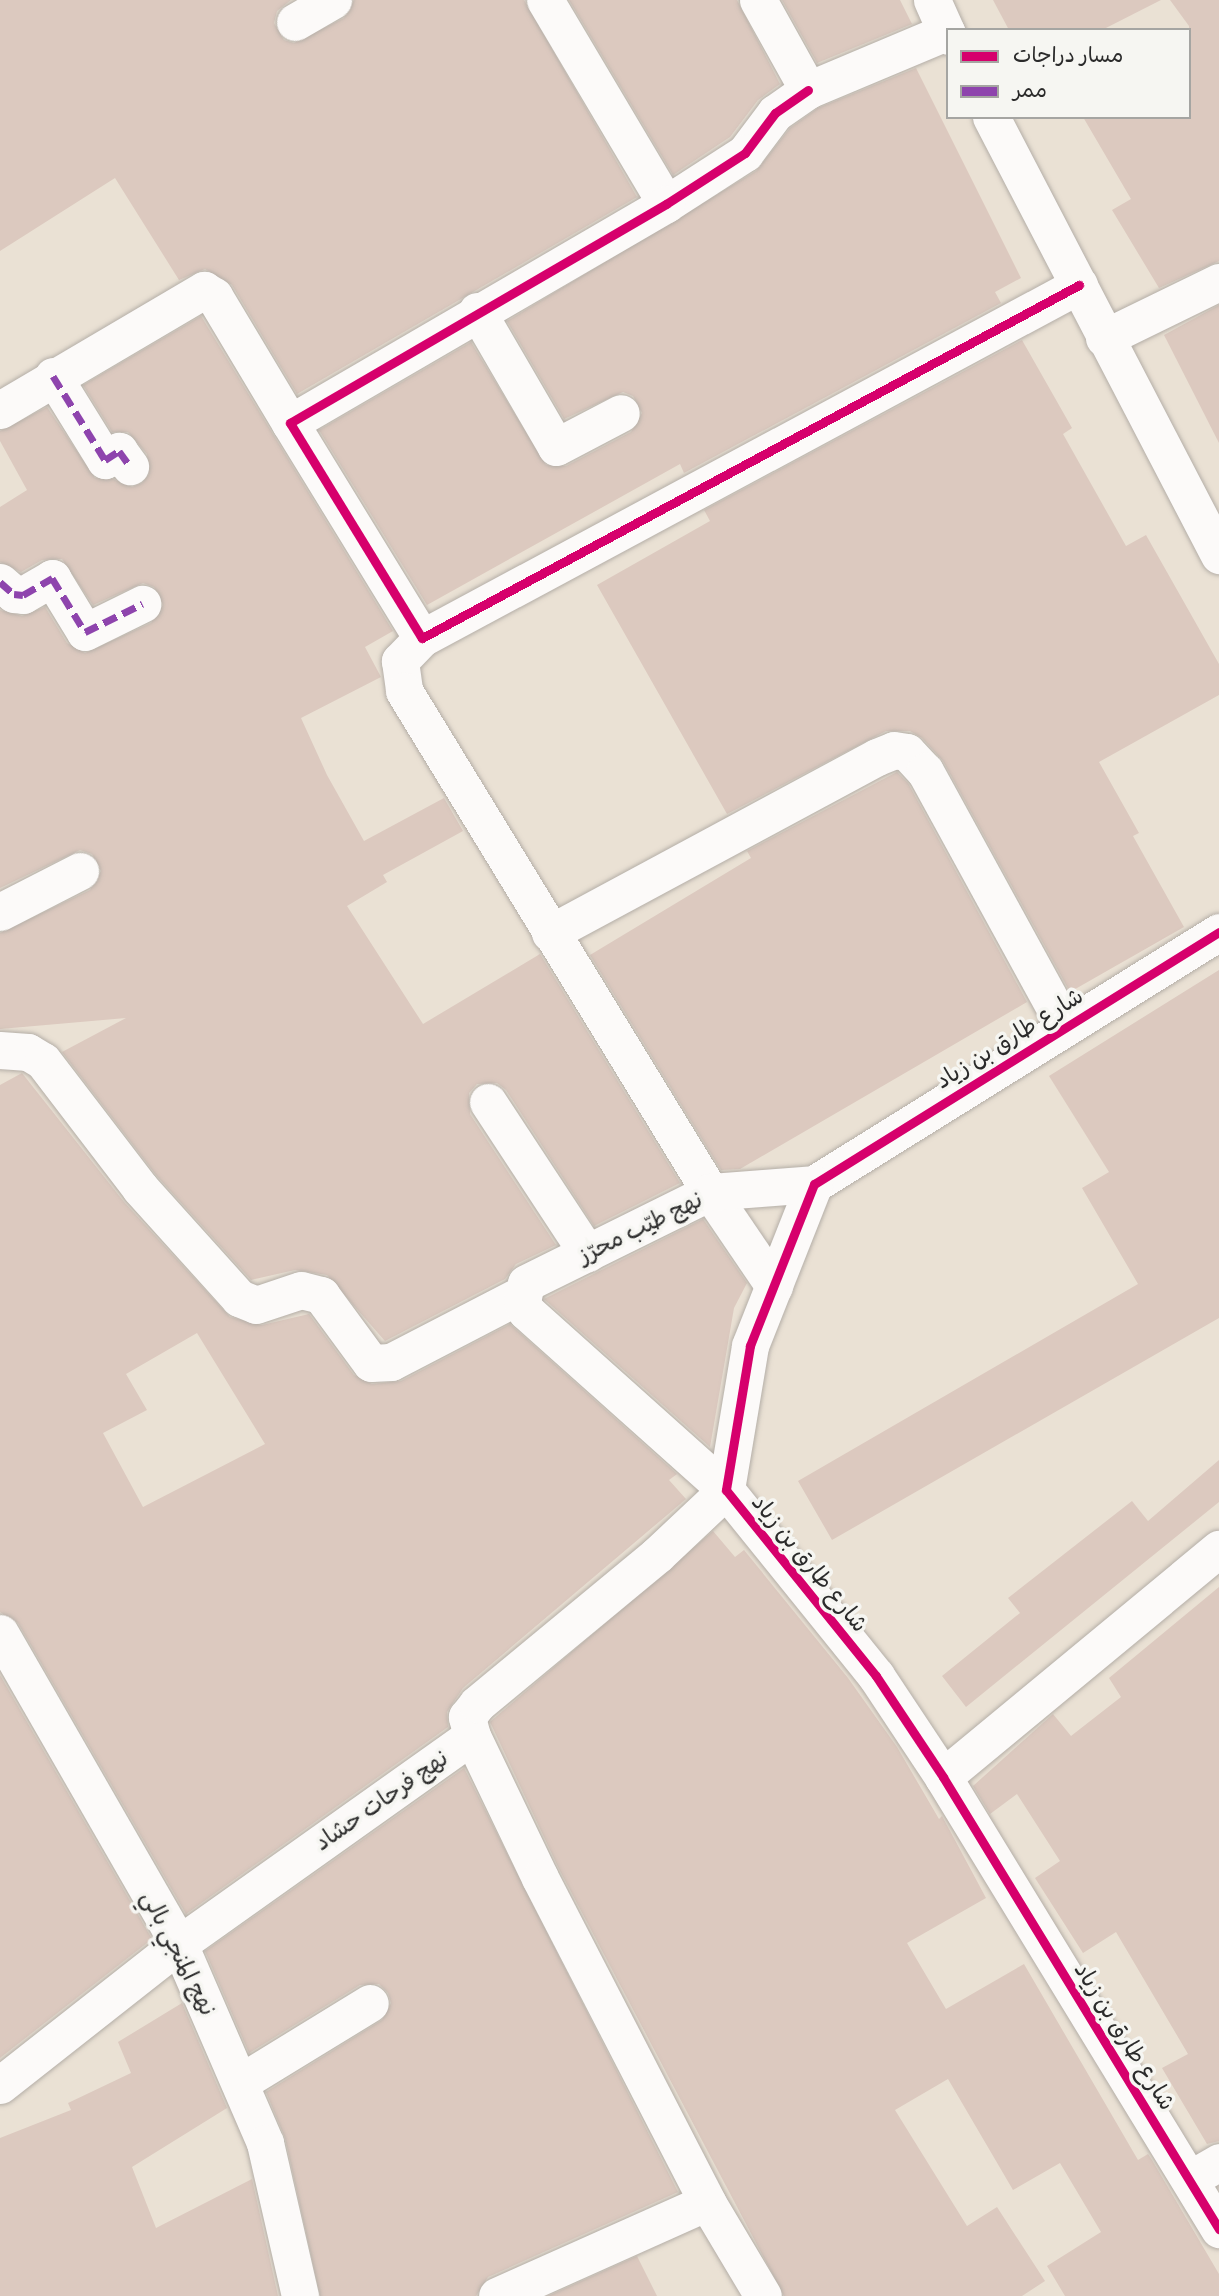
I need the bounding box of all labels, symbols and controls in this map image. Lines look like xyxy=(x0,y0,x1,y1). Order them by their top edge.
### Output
legend xyxy=(946,28,1191,119)
text: مسار دراجات xyxy=(1013,40,1123,69)
text: ممر xyxy=(1013,75,1047,104)
street label: شارع طارق بن زياد xyxy=(930,982,1088,1094)
street label: نهج طيّب محرّز xyxy=(573,1185,707,1269)
street label: شارع طارق بن زياد xyxy=(746,1489,874,1637)
street label: نهج فرحات حشاد xyxy=(309,1744,453,1856)
street label: نهج المنجي بالي xyxy=(136,1886,222,2020)
street label: شارع طارق بن زياد xyxy=(1069,1957,1181,2115)

